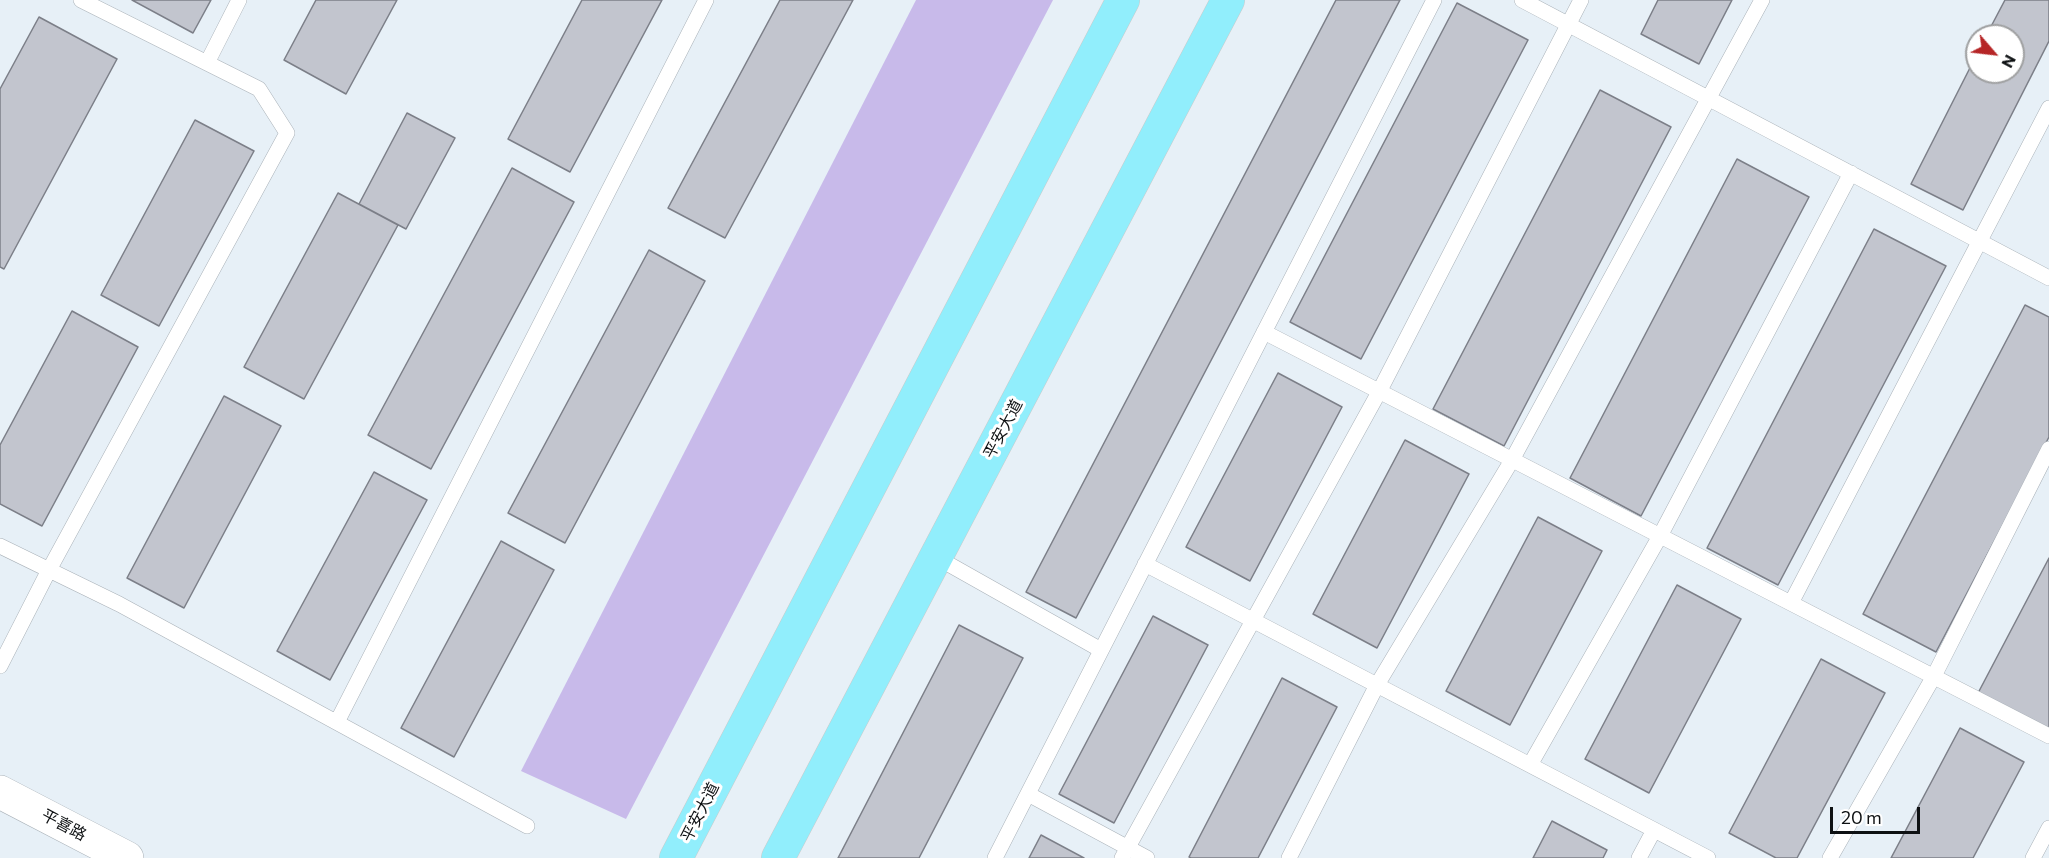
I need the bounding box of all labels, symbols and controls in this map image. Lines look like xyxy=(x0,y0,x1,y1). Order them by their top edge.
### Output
north arrow xyxy=(1965,24,2025,84)
text: N xyxy=(1998,52,2021,72)
street label: 平安大道 xyxy=(980,396,1026,462)
street label: 平安大道 xyxy=(677,779,723,845)
scale bar xyxy=(1833,795,1923,833)
street label: 平喜路 xyxy=(38,805,90,845)
text: 20 m xyxy=(1841,806,1882,828)

